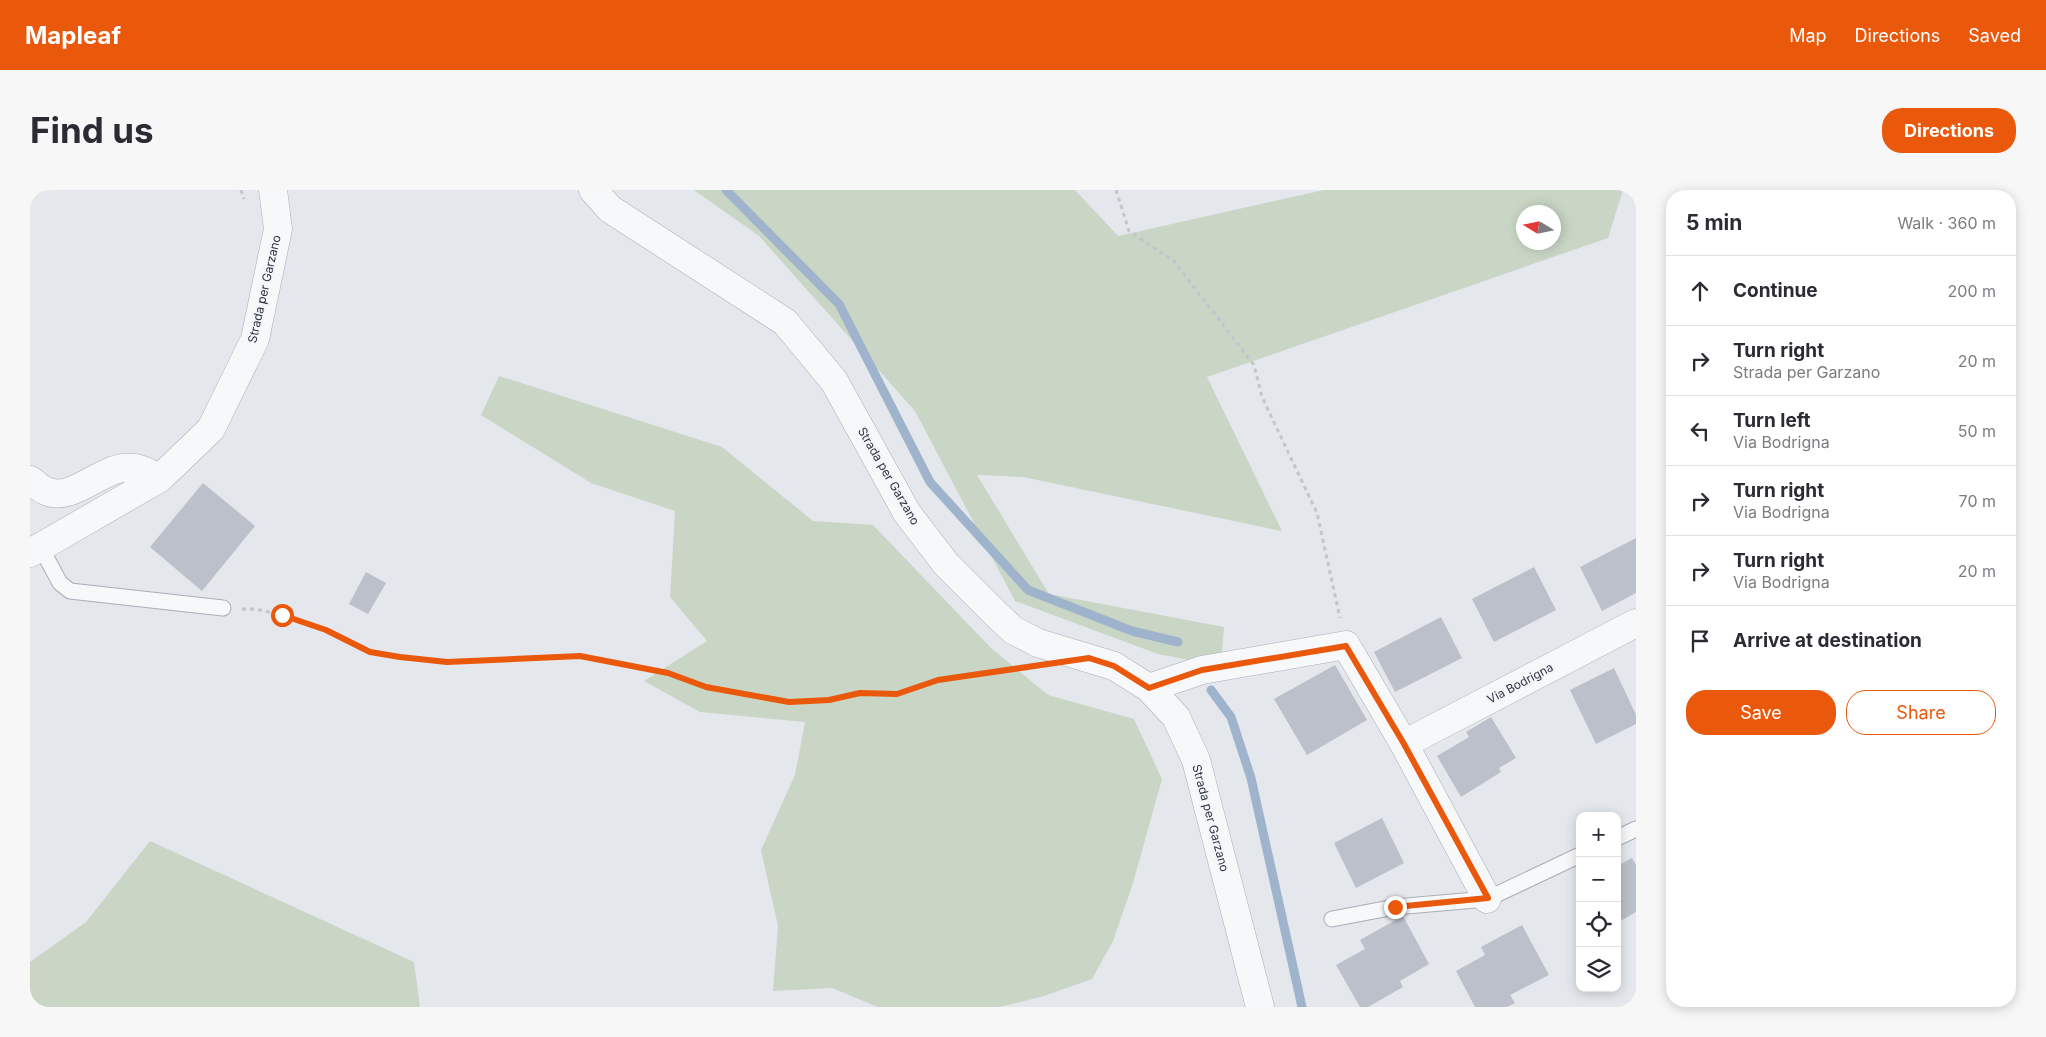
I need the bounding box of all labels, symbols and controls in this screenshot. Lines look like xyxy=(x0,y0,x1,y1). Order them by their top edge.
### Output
text: Mapleaf xyxy=(25,21,121,50)
text: Map xyxy=(1789,25,1827,46)
text: Directions xyxy=(1855,25,1940,46)
text: Saved xyxy=(1968,25,2021,46)
button: Directions xyxy=(1882,108,2016,153)
text: Find us xyxy=(30,109,154,151)
north arrow xyxy=(1516,205,1561,250)
text: 5 min xyxy=(1686,210,1742,235)
text: Walk · 360 m xyxy=(1897,213,1996,233)
street label: Strada per Garzano xyxy=(244,234,284,344)
icon: ahead xyxy=(1686,277,1714,305)
text: Continue xyxy=(1733,279,1818,302)
text: 200 m xyxy=(1948,281,1996,301)
text: Turn right xyxy=(1733,339,1824,362)
icon: right xyxy=(1686,347,1714,375)
text: 20 m xyxy=(1958,351,1996,371)
text: Strada per Garzano xyxy=(1733,362,1880,382)
text: Turn left xyxy=(1733,409,1811,432)
icon: left xyxy=(1686,417,1714,445)
text: 50 m xyxy=(1958,421,1996,441)
street label: Strada per Garzano xyxy=(855,424,923,528)
text: Via Bodrigna xyxy=(1733,432,1830,452)
text: Turn right xyxy=(1733,479,1824,502)
icon: right xyxy=(1686,487,1714,515)
text: 70 m xyxy=(1959,491,1996,511)
text: Via Bodrigna xyxy=(1733,502,1830,522)
text: Turn right xyxy=(1733,549,1824,572)
icon: right xyxy=(1686,557,1714,585)
text: 20 m xyxy=(1958,561,1996,581)
text: Via Bodrigna xyxy=(1733,572,1830,592)
route start xyxy=(271,604,294,627)
icon: arrive xyxy=(1686,627,1714,655)
text: Arrive at destination xyxy=(1733,629,1922,652)
street label: Via Bodrigna xyxy=(1484,659,1556,707)
button: Save xyxy=(1686,690,1836,735)
button: Share xyxy=(1846,690,1996,735)
street label: Strada per Garzano xyxy=(1189,763,1233,873)
map controls xyxy=(1576,812,1621,992)
button: + xyxy=(1576,812,1621,857)
button: − xyxy=(1576,857,1621,902)
route end xyxy=(1384,896,1407,919)
button: locate xyxy=(1576,902,1621,947)
button: layers xyxy=(1576,947,1621,992)

